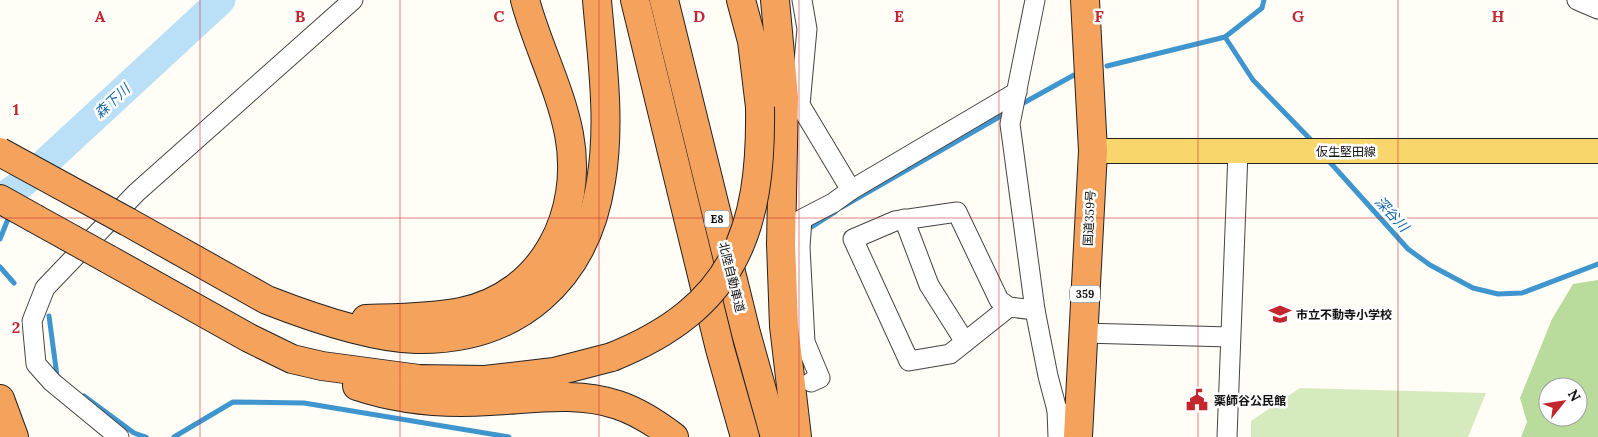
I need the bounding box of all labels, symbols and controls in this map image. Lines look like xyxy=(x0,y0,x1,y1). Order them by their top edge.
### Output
text: A xyxy=(95,6,106,26)
text: B xyxy=(295,6,306,26)
text: C xyxy=(493,6,505,26)
text: D xyxy=(693,6,705,26)
text: E xyxy=(894,6,904,26)
text: F xyxy=(1094,6,1104,26)
text: G xyxy=(1292,6,1304,26)
text: H xyxy=(1492,6,1505,26)
water label: 森下川 xyxy=(91,79,135,122)
text: 1 xyxy=(13,99,19,119)
street label: 仮生堅田線 xyxy=(1316,144,1376,159)
street label: 国道359号 xyxy=(1080,190,1098,246)
water label: 深谷川 xyxy=(1371,193,1414,237)
road number: E8 xyxy=(704,210,730,228)
street label: 北陸自動車道 xyxy=(716,240,748,314)
road number: 359 xyxy=(1070,286,1100,302)
school or university icon: 市立不動寺小学校 xyxy=(1267,301,1293,327)
place label: 市立不動寺小学校 xyxy=(1296,307,1392,322)
text: 2 xyxy=(12,317,20,337)
north arrow xyxy=(1538,377,1588,427)
text: N xyxy=(1564,386,1585,405)
public building icon: 薬師谷公民館 xyxy=(1184,387,1210,413)
place label: 薬師谷公民館 xyxy=(1214,393,1286,408)

